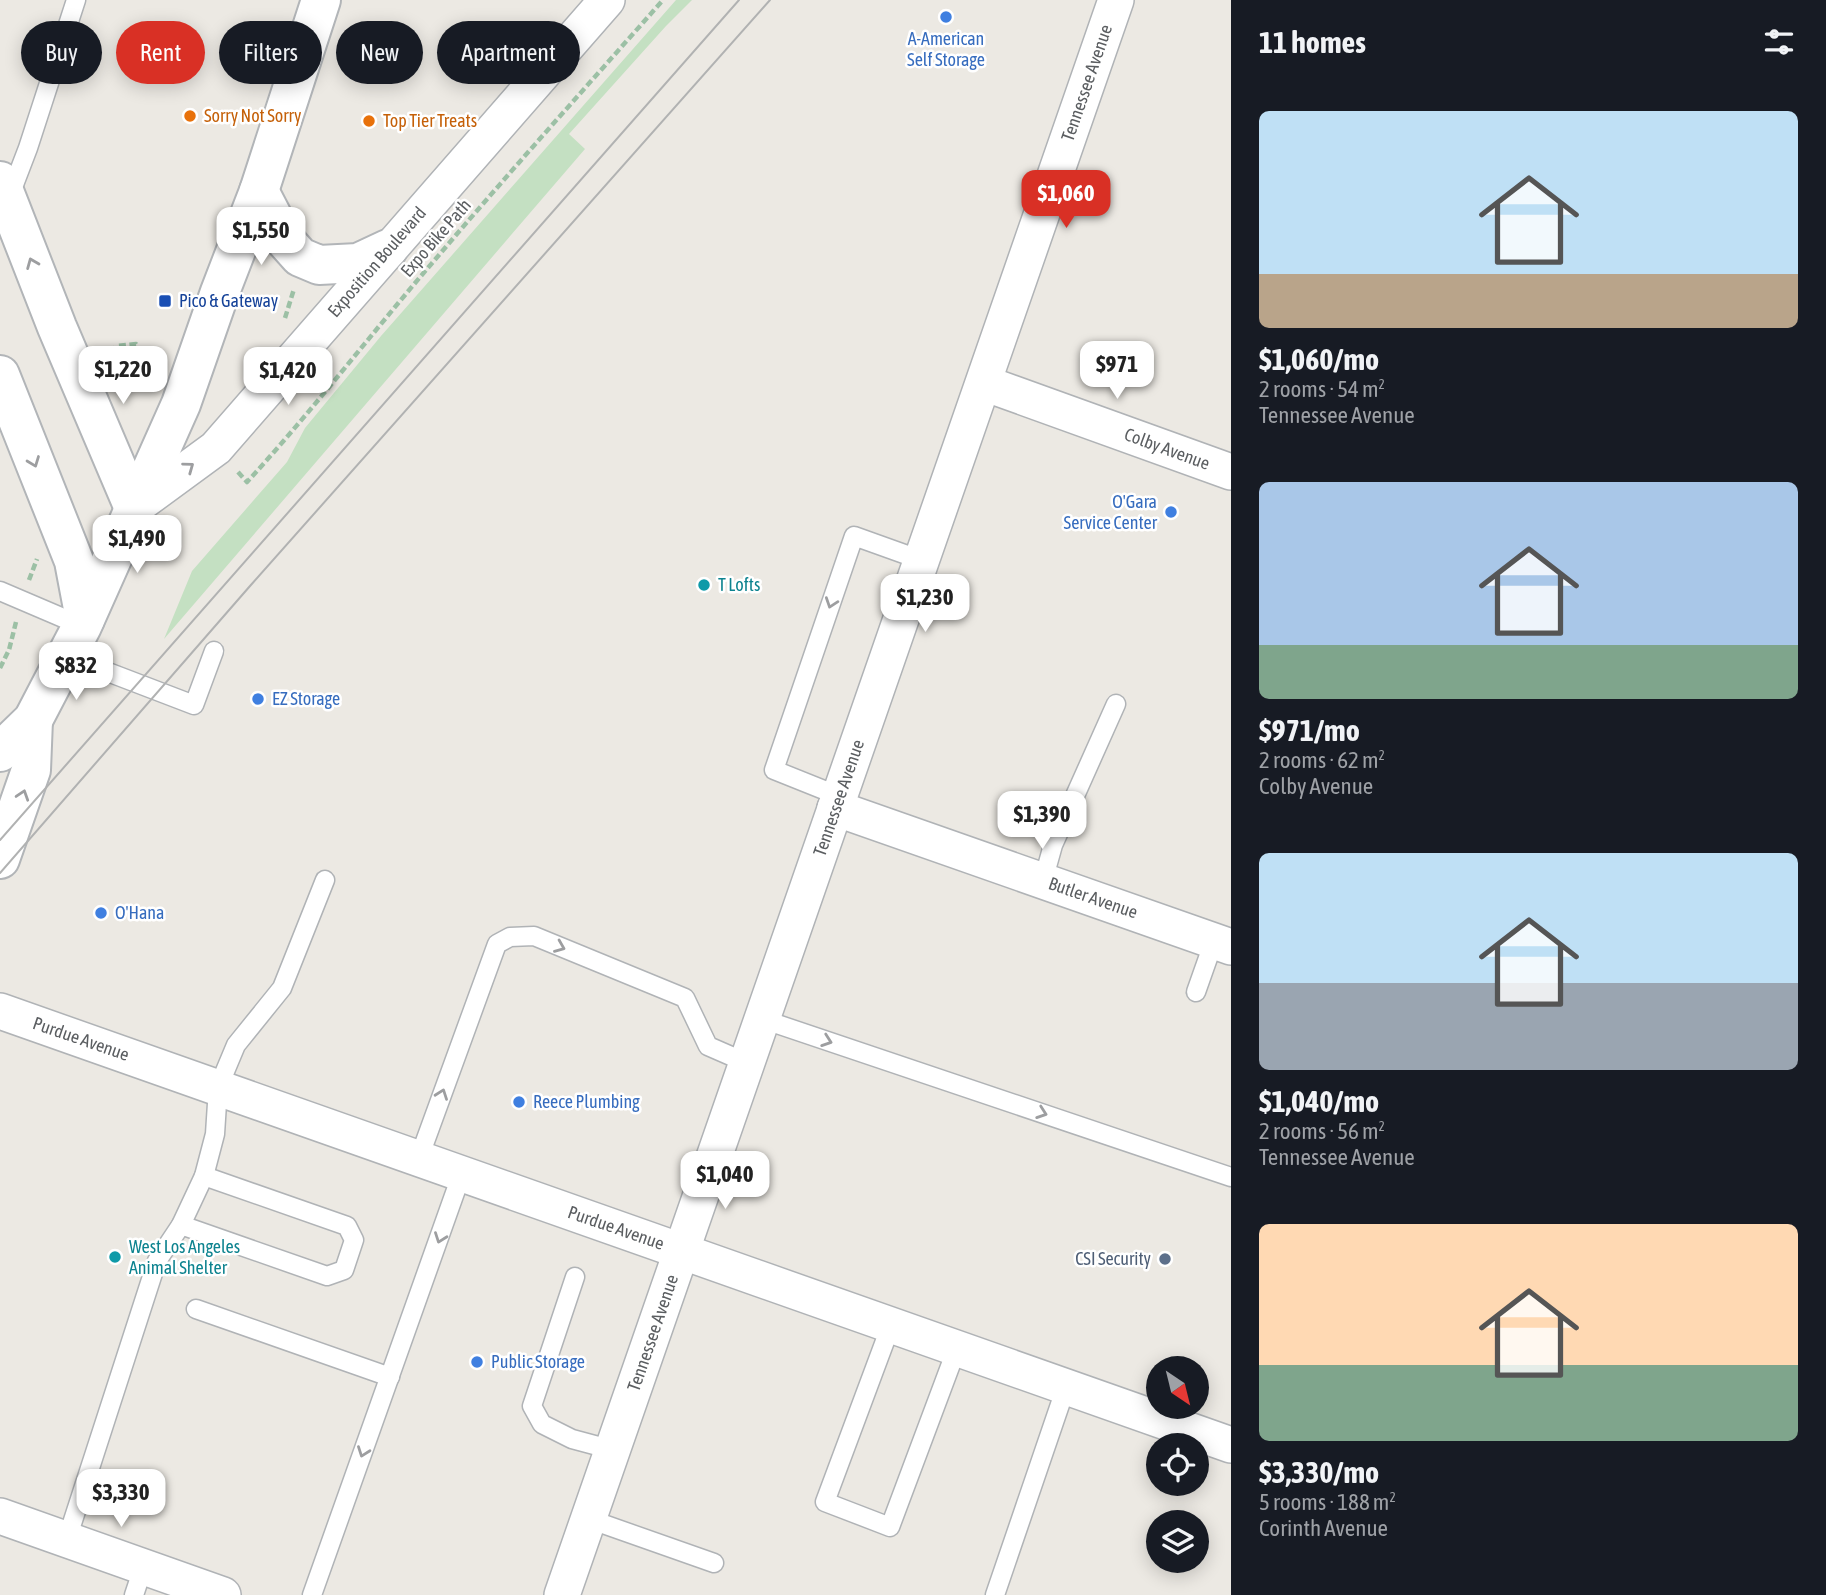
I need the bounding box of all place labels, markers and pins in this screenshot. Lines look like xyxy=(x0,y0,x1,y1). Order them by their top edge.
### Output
marker: A-American Self Storage xyxy=(938,9,954,25)
place label: A-American Self Storage xyxy=(907,28,985,70)
place label: Sorry Not Sorry xyxy=(204,105,301,126)
marker: Sorry Not Sorry xyxy=(182,108,198,124)
place label: Top Tier Treats xyxy=(383,110,477,131)
marker: Top Tier Treats xyxy=(361,113,377,129)
pin: $1,060 xyxy=(1009,170,1123,230)
pin: $1,550 xyxy=(204,208,318,267)
place label: Pico & Gateway xyxy=(179,290,278,311)
marker: Pico & Gateway xyxy=(157,293,173,309)
pin: $971 xyxy=(1076,342,1158,401)
pin: $1,220 xyxy=(66,346,180,406)
pin: $1,420 xyxy=(231,348,345,407)
place label: O'Gara Service Center xyxy=(1064,491,1158,533)
marker: O'Gara Service Center xyxy=(1163,504,1179,520)
pin: $1,490 xyxy=(80,516,194,575)
place label: T Lofts xyxy=(718,574,760,595)
pin: $1,230 xyxy=(868,574,982,634)
marker: T Lofts xyxy=(696,577,712,593)
pin: $832 xyxy=(35,642,117,702)
place label: EZ Storage xyxy=(272,688,340,709)
marker: EZ Storage xyxy=(250,691,266,707)
pin: $1,390 xyxy=(985,792,1099,851)
place label: O'Hana xyxy=(115,902,164,923)
marker: O'Hana xyxy=(93,905,109,921)
place label: Reece Plumbing xyxy=(533,1091,640,1112)
marker: Reece Plumbing xyxy=(511,1094,527,1110)
pin: $1,040 xyxy=(668,1152,782,1211)
place label: West Los Angeles Animal Shelter xyxy=(129,1236,240,1278)
place label: CSI Security xyxy=(1075,1248,1151,1269)
marker: West Los Angeles Animal Shelter xyxy=(107,1249,123,1265)
marker: CSI Security xyxy=(1157,1251,1173,1267)
place label: Public Storage xyxy=(491,1351,585,1372)
marker: Public Storage xyxy=(469,1354,485,1370)
pin: $3,330 xyxy=(64,1470,178,1529)

